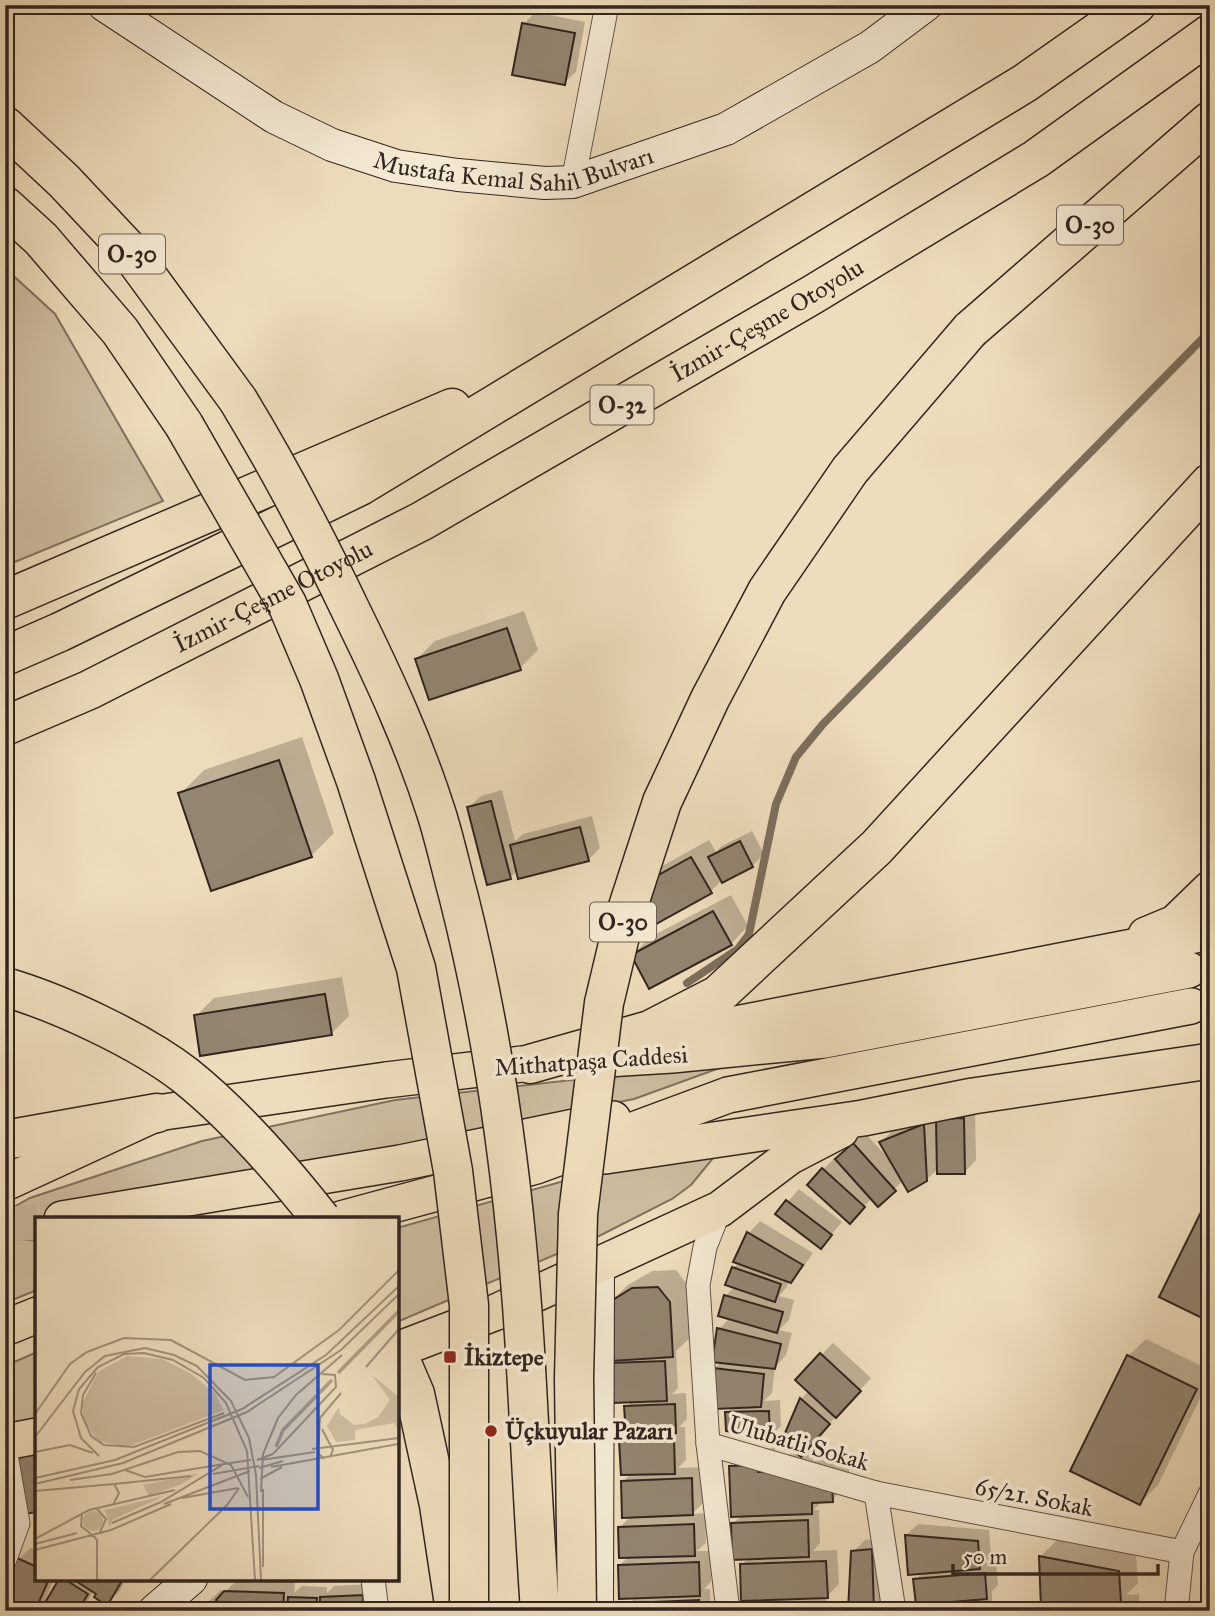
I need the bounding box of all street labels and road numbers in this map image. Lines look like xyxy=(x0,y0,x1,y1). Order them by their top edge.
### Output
street label: Mustafa Kemal Sahil Bulvarı xyxy=(370,140,658,198)
road number: O-30 xyxy=(1057,206,1123,244)
road number: O-30 xyxy=(99,234,165,274)
street label: İzmir-Çeşme Otoyolu xyxy=(665,252,869,389)
road number: O-32 xyxy=(590,386,654,424)
street label: İzmir-Çeşme Otoyolu xyxy=(169,534,378,659)
road number: O-30 xyxy=(590,903,656,942)
street label: Mithatpaşa Caddesi xyxy=(493,1039,689,1083)
street label: Ulubatli Sokak xyxy=(725,1409,874,1478)
street label: 65/21. Sokak xyxy=(973,1471,1096,1523)

